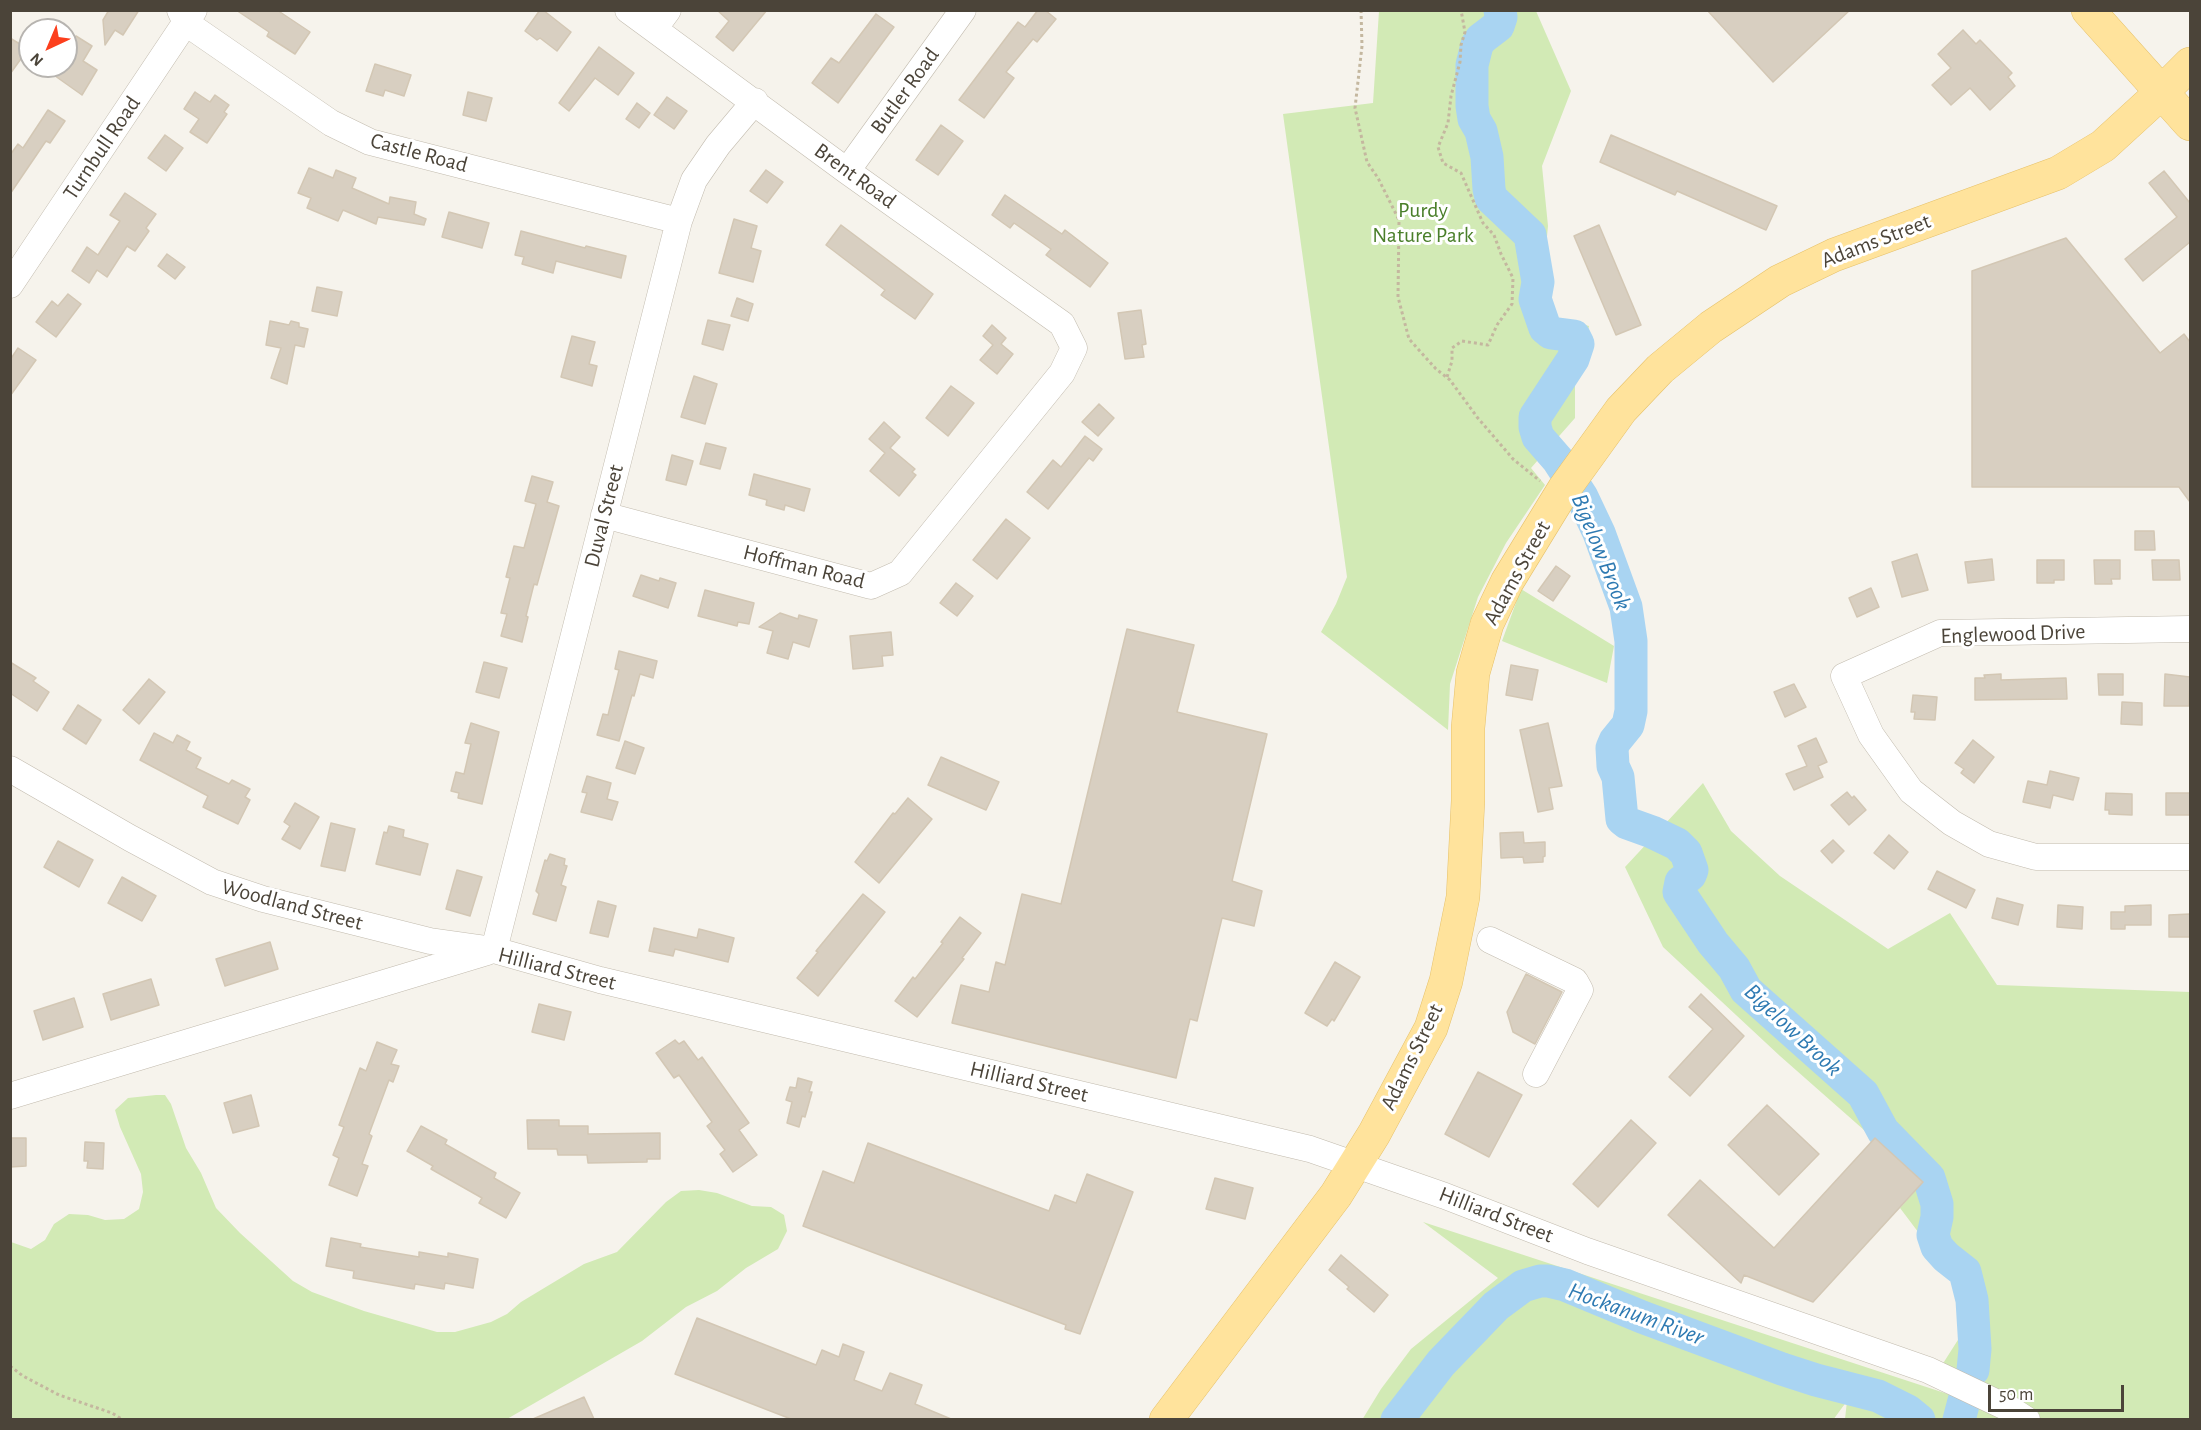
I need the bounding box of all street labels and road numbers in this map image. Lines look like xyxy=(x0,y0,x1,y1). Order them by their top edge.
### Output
street label: Butler Road xyxy=(865,43,945,139)
street label: Turnbull Road xyxy=(58,91,146,205)
street label: Castle Road xyxy=(367,127,471,179)
street label: Brent Road xyxy=(809,138,901,214)
street label: Adams Street xyxy=(1818,208,1934,274)
street label: Duval Street xyxy=(578,462,630,570)
street label: Adams Street xyxy=(1478,516,1556,630)
street label: Hoffman Road xyxy=(740,539,868,595)
street label: Englewood Drive xyxy=(1940,618,2086,650)
street label: Woodland Street xyxy=(218,873,366,937)
street label: Hilliard Street xyxy=(495,942,619,996)
street label: Adams Street xyxy=(1375,1000,1449,1114)
street label: Hilliard Street xyxy=(967,1056,1091,1108)
street label: Hilliard Street xyxy=(1435,1181,1557,1249)

